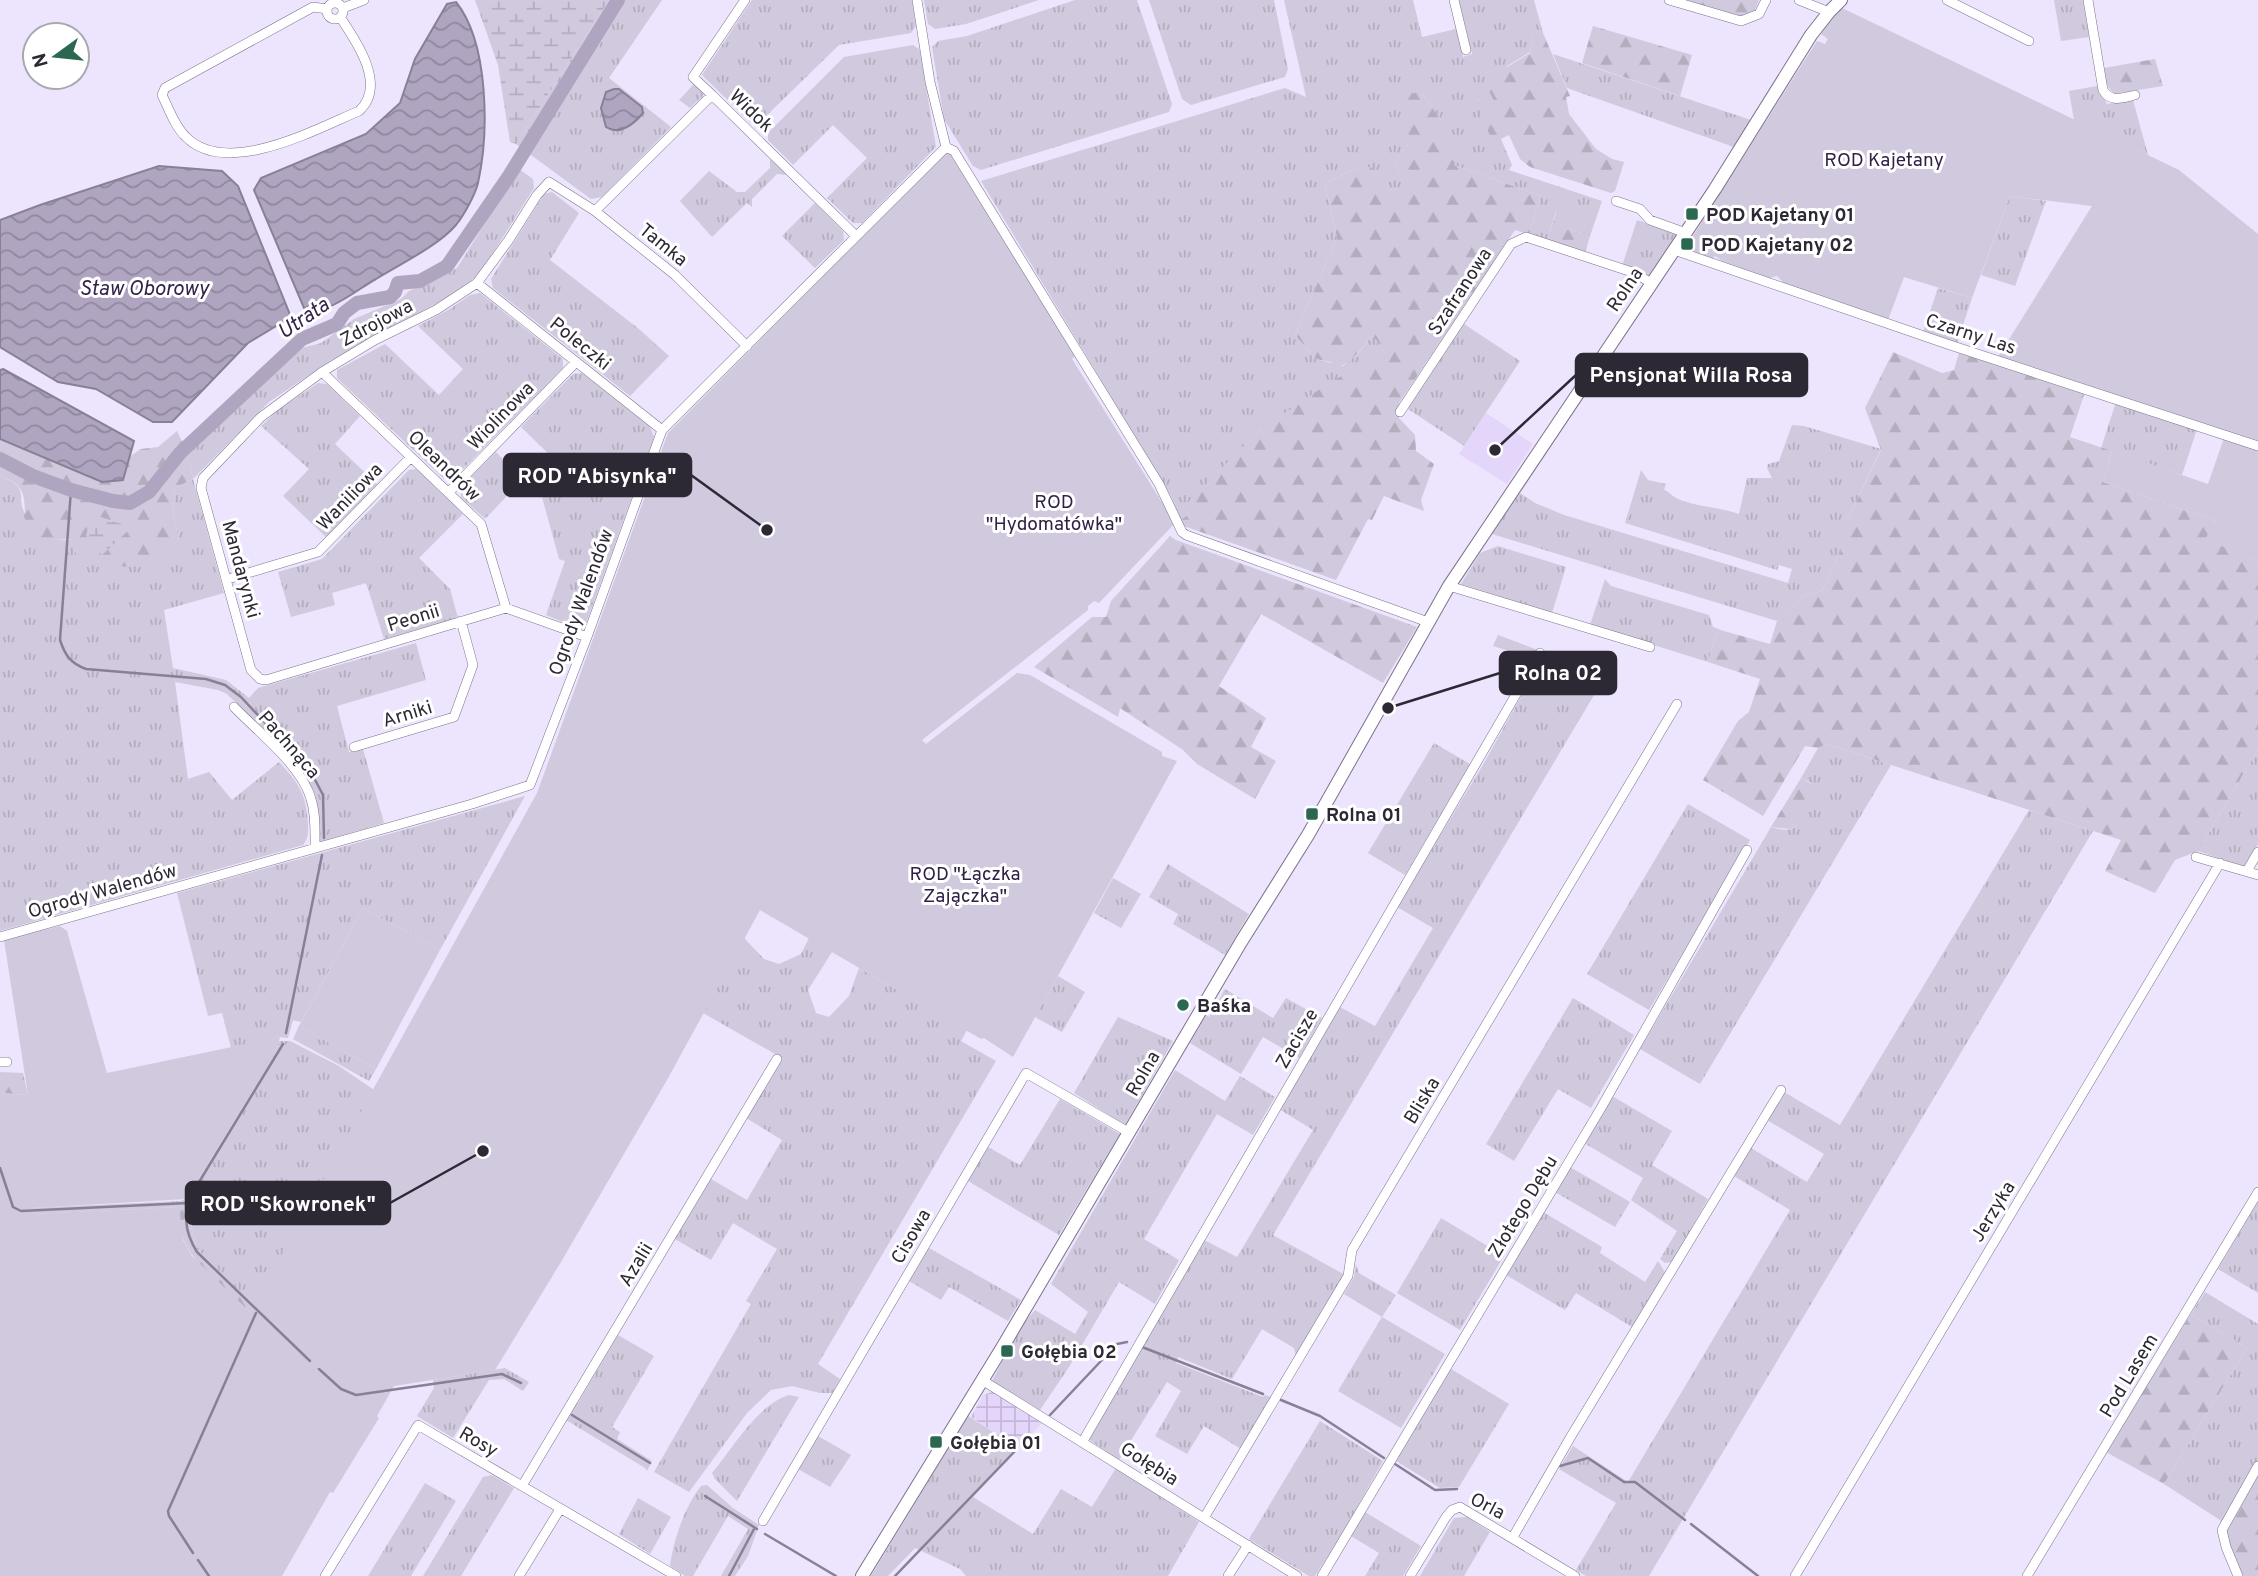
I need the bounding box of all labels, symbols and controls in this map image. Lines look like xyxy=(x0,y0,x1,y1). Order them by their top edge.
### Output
north arrow xyxy=(21,21,91,91)
text: N xyxy=(28,50,55,70)
street label: Widok xyxy=(724,85,778,138)
park label: ROD Kajetany xyxy=(1824,149,1944,173)
place label: POD Kajetany 01 xyxy=(1706,204,1854,228)
marker: POD Kajetany 01 xyxy=(1684,206,1700,222)
street label: Tamka xyxy=(634,219,692,272)
place label: POD Kajetany 02 xyxy=(1701,234,1853,258)
marker: POD Kajetany 02 xyxy=(1679,236,1695,252)
street label: Szafranowa xyxy=(1424,244,1498,340)
street label: Rolna xyxy=(1602,263,1649,317)
water label: Staw Oborowy xyxy=(79,276,210,303)
water label: Utrata xyxy=(273,292,335,346)
street label: Zdrojowa xyxy=(337,295,417,353)
street label: Czarny Las xyxy=(1922,309,2019,361)
street label: Poleczki xyxy=(544,313,615,377)
callout: Pensjonat Willa Rosa xyxy=(1576,354,1807,396)
text: Pensjonat Willa Rosa xyxy=(1590,363,1792,390)
street label: Wiolinowa xyxy=(463,377,540,456)
street label: Oleandrów xyxy=(402,426,485,507)
callout: ROD "Abisynka" xyxy=(504,454,691,496)
street label: Waniliowa xyxy=(312,459,389,536)
text: ROD "Abisynka" xyxy=(518,464,676,491)
park label: ROD "Hydomatówka" xyxy=(986,491,1122,537)
street label: Mandarynki xyxy=(216,518,265,621)
street label: Ogrody Walendów xyxy=(544,526,619,679)
street label: Peonii xyxy=(385,600,443,638)
callout: Rolna 02 xyxy=(1500,652,1616,694)
text: Rolna 02 xyxy=(1514,661,1602,688)
street label: Arniki xyxy=(380,696,435,734)
street label: Pachnąca xyxy=(252,706,325,784)
place label: Rolna 01 xyxy=(1326,804,1402,828)
marker: Rolna 01 xyxy=(1304,806,1320,822)
street label: Ogrody Walendów xyxy=(25,859,180,925)
park label: ROD "Łączka Zajączka" xyxy=(910,863,1020,909)
place label: Baśka xyxy=(1197,995,1251,1019)
marker: Baśka xyxy=(1175,997,1191,1013)
street label: Zacisze xyxy=(1271,1005,1324,1073)
street label: Rolna xyxy=(1121,1047,1166,1101)
street label: Bliska xyxy=(1399,1073,1446,1129)
street label: Złotego Dębu xyxy=(1484,1151,1564,1263)
street label: Jerzyka xyxy=(1966,1177,2021,1247)
callout: ROD "Skowronek" xyxy=(186,1182,390,1224)
text: ROD "Skowronek" xyxy=(200,1192,376,1219)
street label: Cisowa xyxy=(886,1205,937,1269)
street label: Azalii xyxy=(614,1239,659,1291)
street label: Pod Lasem xyxy=(2095,1330,2164,1422)
place label: Gołębia 02 xyxy=(1021,1341,1117,1365)
marker: Gołębia 02 xyxy=(999,1343,1015,1359)
street label: Rosy xyxy=(454,1422,502,1463)
place label: Gołębia 01 xyxy=(950,1432,1042,1456)
marker: Gołębia 01 xyxy=(928,1434,944,1450)
street label: Gołębia xyxy=(1115,1437,1183,1492)
street label: Orla xyxy=(1466,1488,1509,1526)

